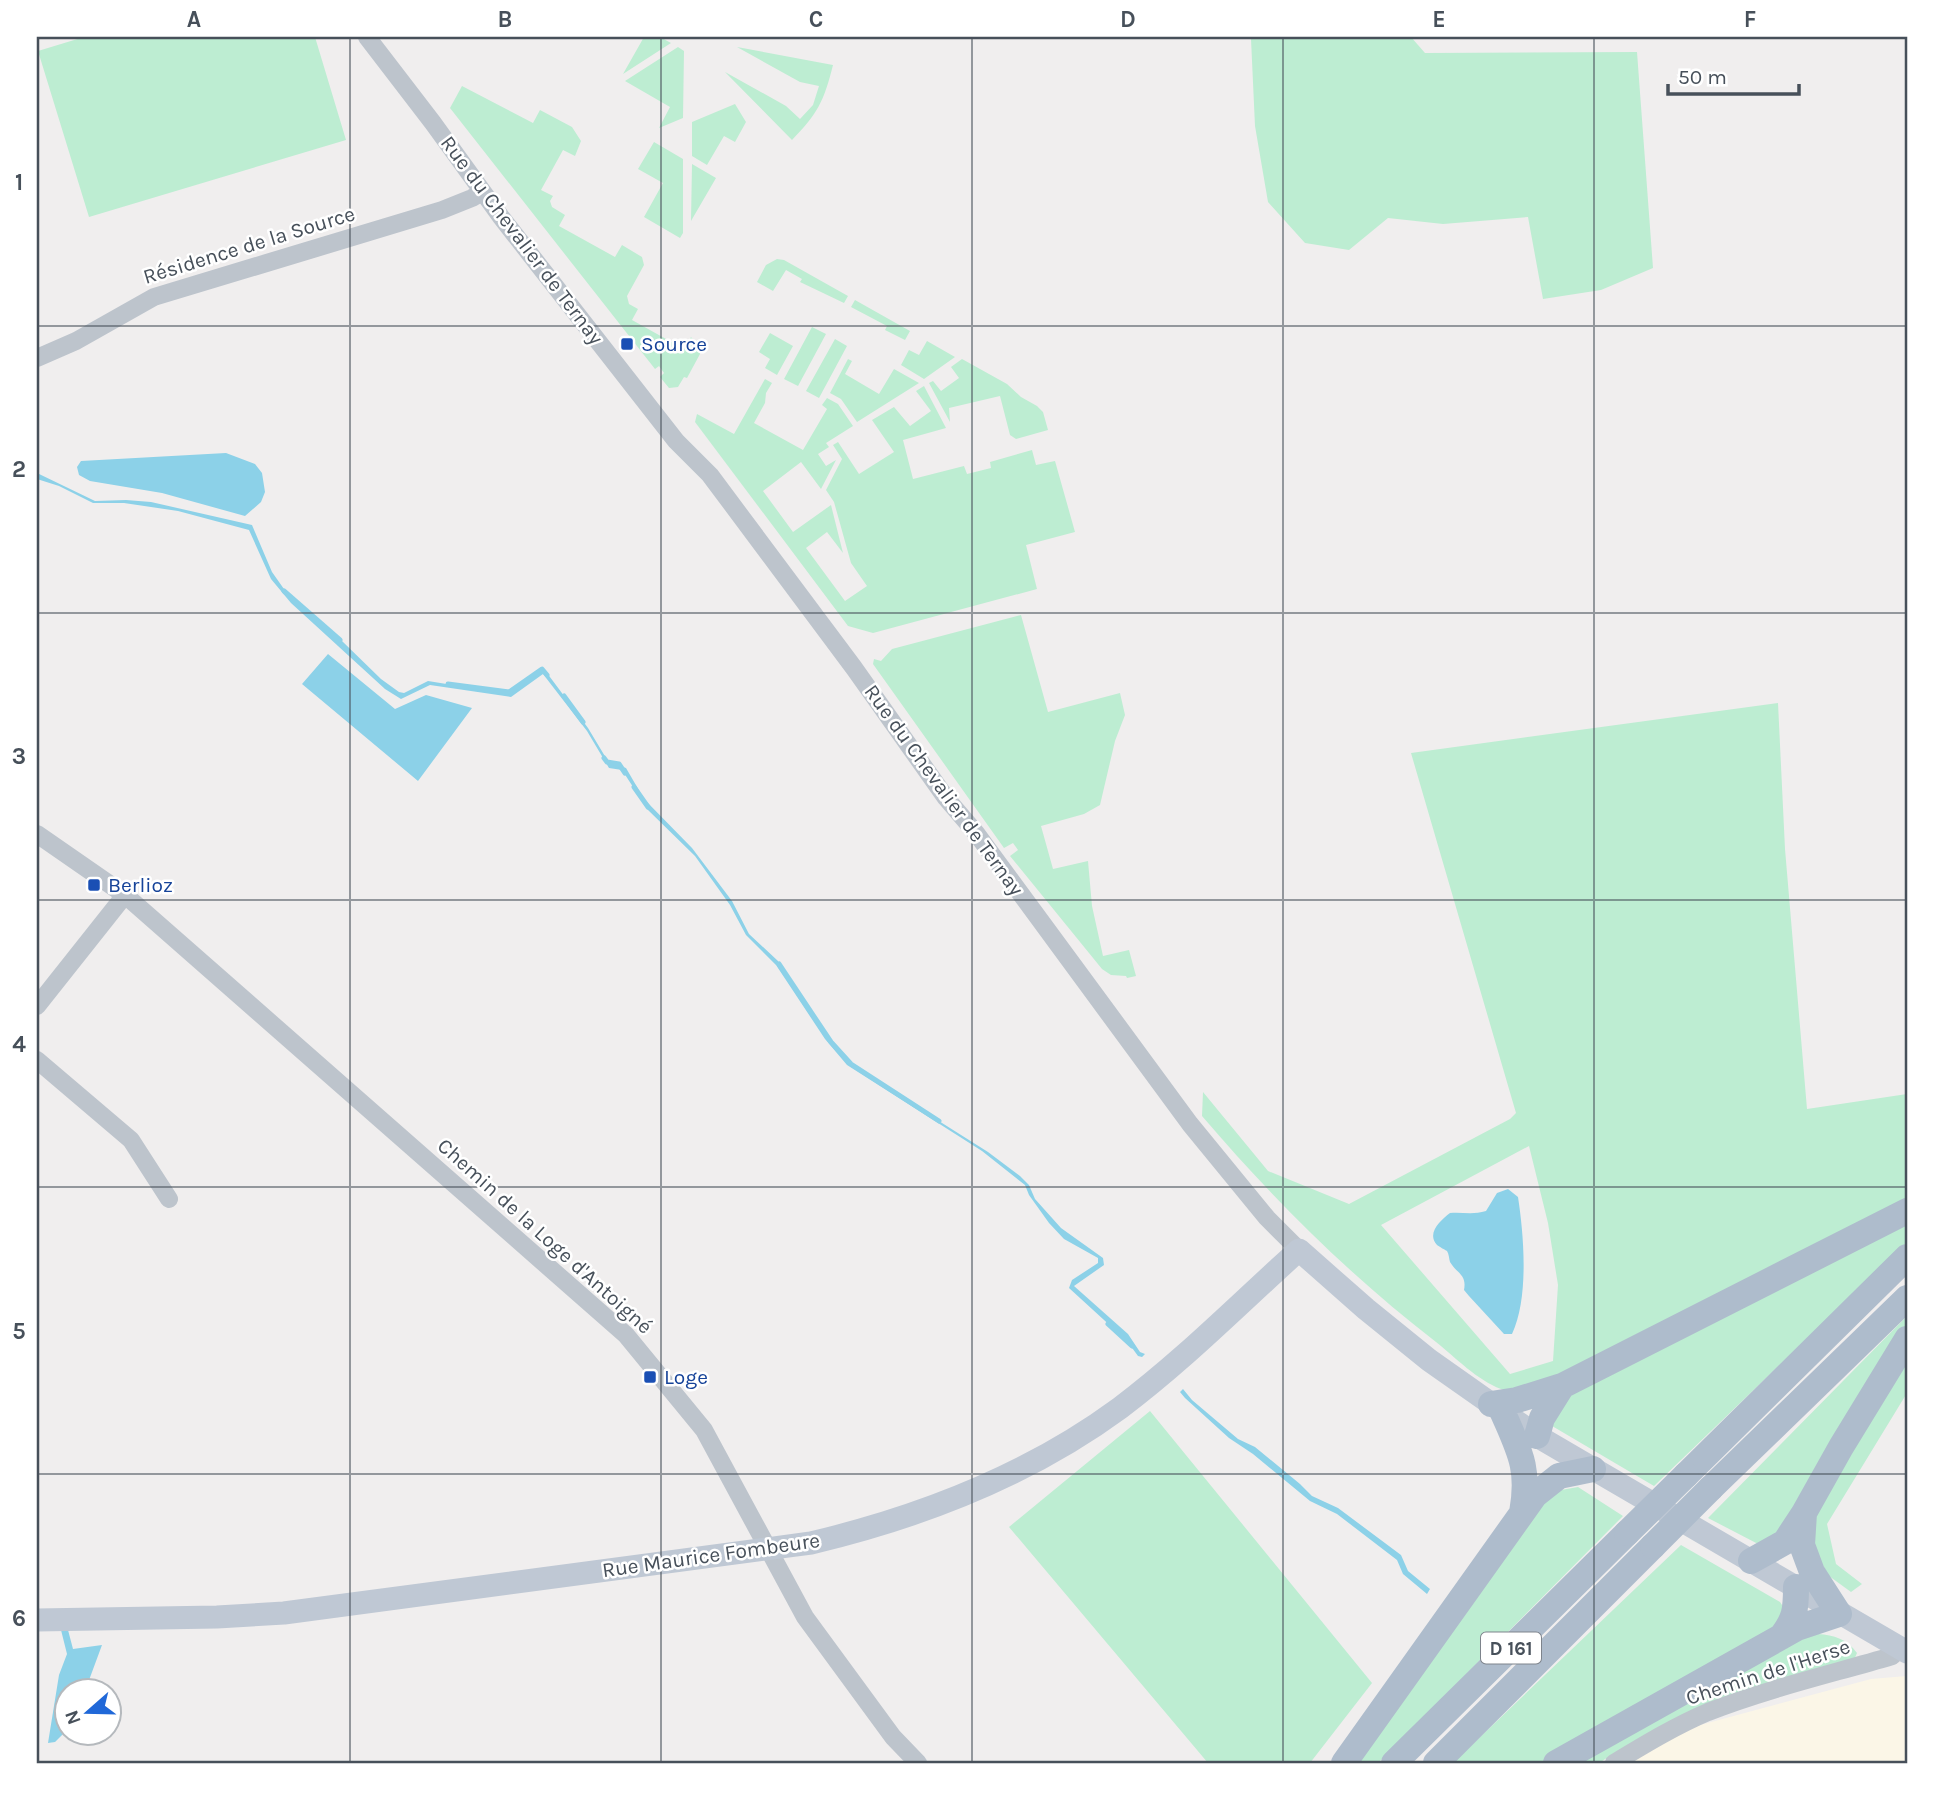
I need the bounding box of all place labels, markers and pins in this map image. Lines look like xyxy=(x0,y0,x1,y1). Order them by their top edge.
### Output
place label: Source xyxy=(641,332,707,356)
marker: Source xyxy=(619,336,635,352)
place label: Berlioz xyxy=(108,873,173,897)
marker: Berlioz xyxy=(86,877,102,893)
place label: Loge xyxy=(664,1365,708,1389)
marker: Loge xyxy=(642,1369,658,1385)

